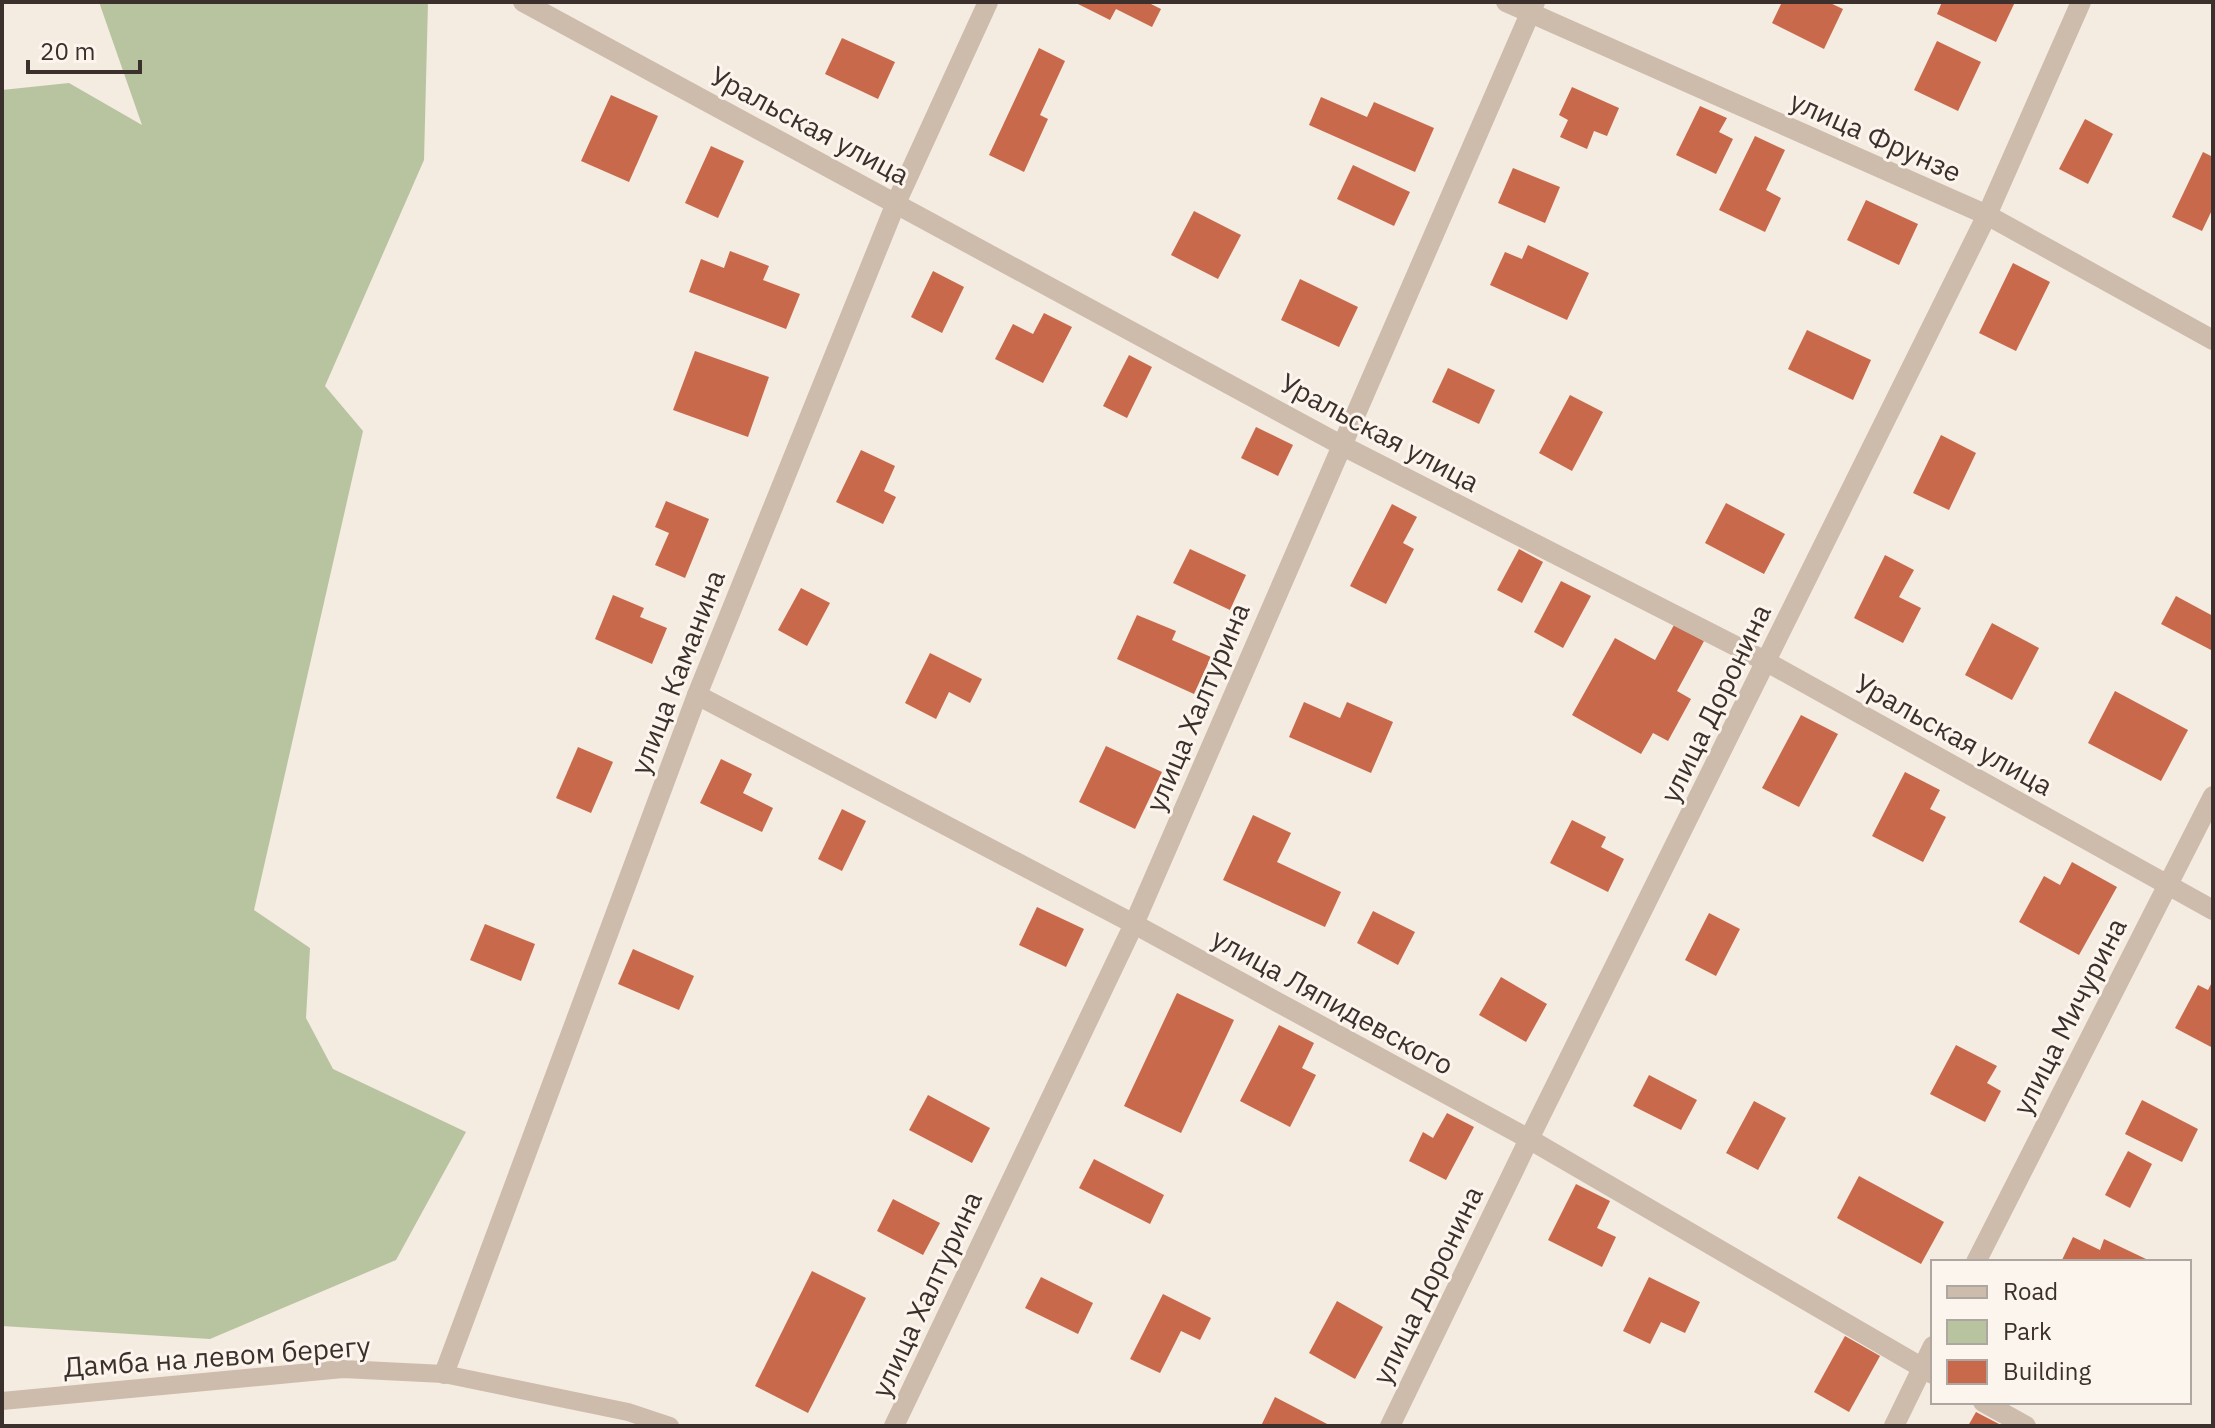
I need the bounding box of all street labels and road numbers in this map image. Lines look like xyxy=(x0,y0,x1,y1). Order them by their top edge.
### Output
street label: Уральская улица xyxy=(704,57,916,193)
street label: улица Фрунзе xyxy=(1785,82,1967,190)
street label: Уральская улица xyxy=(1274,364,1486,500)
street label: улица Каманина xyxy=(621,564,733,780)
street label: улица Халтурина xyxy=(1136,597,1258,817)
street label: улица Доронина xyxy=(1651,598,1779,808)
street label: Уральская улица xyxy=(1848,664,2060,804)
street label: улица Мичурина xyxy=(2003,911,2135,1121)
street label: улица Ляпидевского xyxy=(1206,919,1460,1083)
street label: улица Доронина xyxy=(1363,1180,1491,1390)
street label: улица Халтурина xyxy=(862,1185,990,1403)
street label: Дамба на левом берегу xyxy=(62,1327,372,1385)

